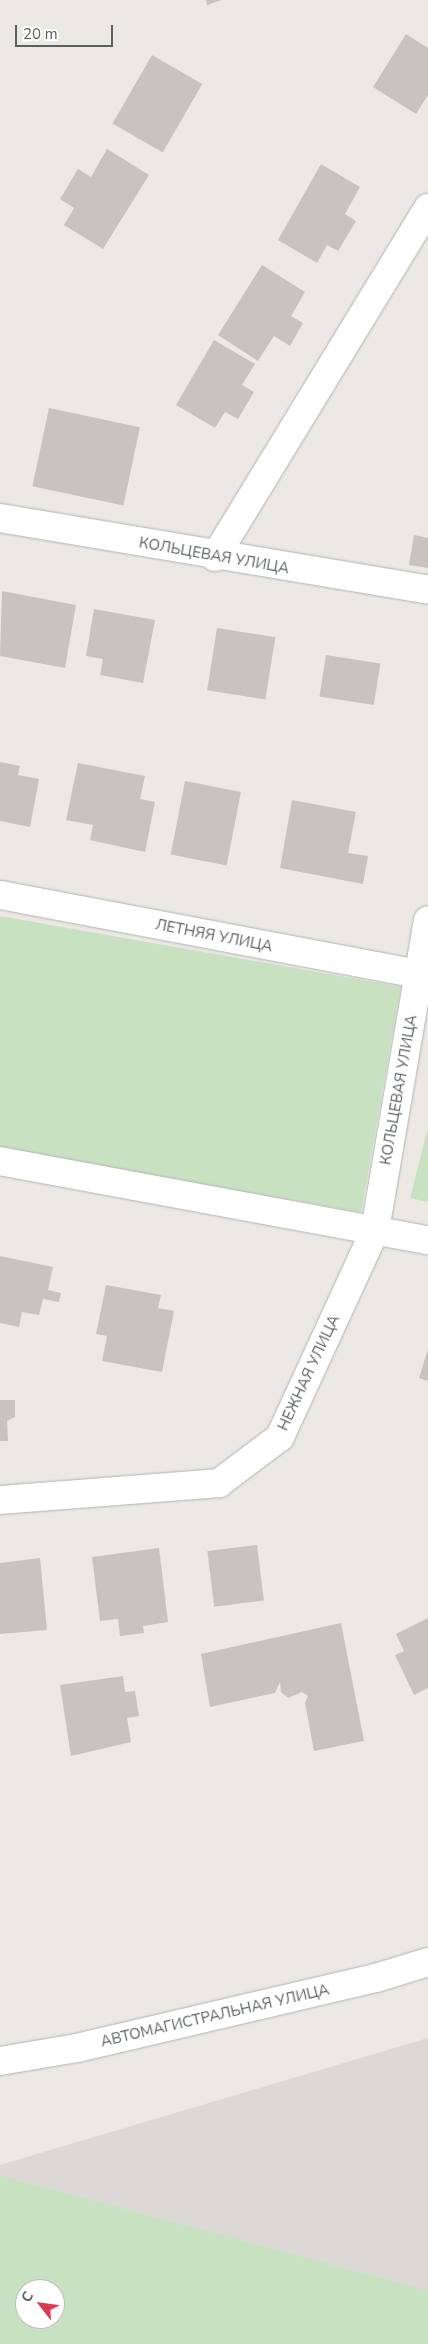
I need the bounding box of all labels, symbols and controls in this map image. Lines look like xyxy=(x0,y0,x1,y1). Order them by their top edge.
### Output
scale bar xyxy=(18,15,115,47)
text: 20 m xyxy=(23,24,58,44)
street label: КОЛЬЦЕВАЯ УЛИЦА xyxy=(138,534,290,578)
street label: ЛЕТНЯЯ УЛИЦА xyxy=(154,916,274,956)
street label: КОЛЬЦЕВАЯ УЛИЦА xyxy=(377,1014,421,1166)
street label: НЕЖНАЯ УЛИЦА xyxy=(274,1312,344,1434)
street label: АВТОМАГИСТРАЛЬНАЯ УЛИЦА xyxy=(99,1981,331,2051)
north arrow xyxy=(15,2279,65,2329)
text: С xyxy=(17,2288,38,2306)

